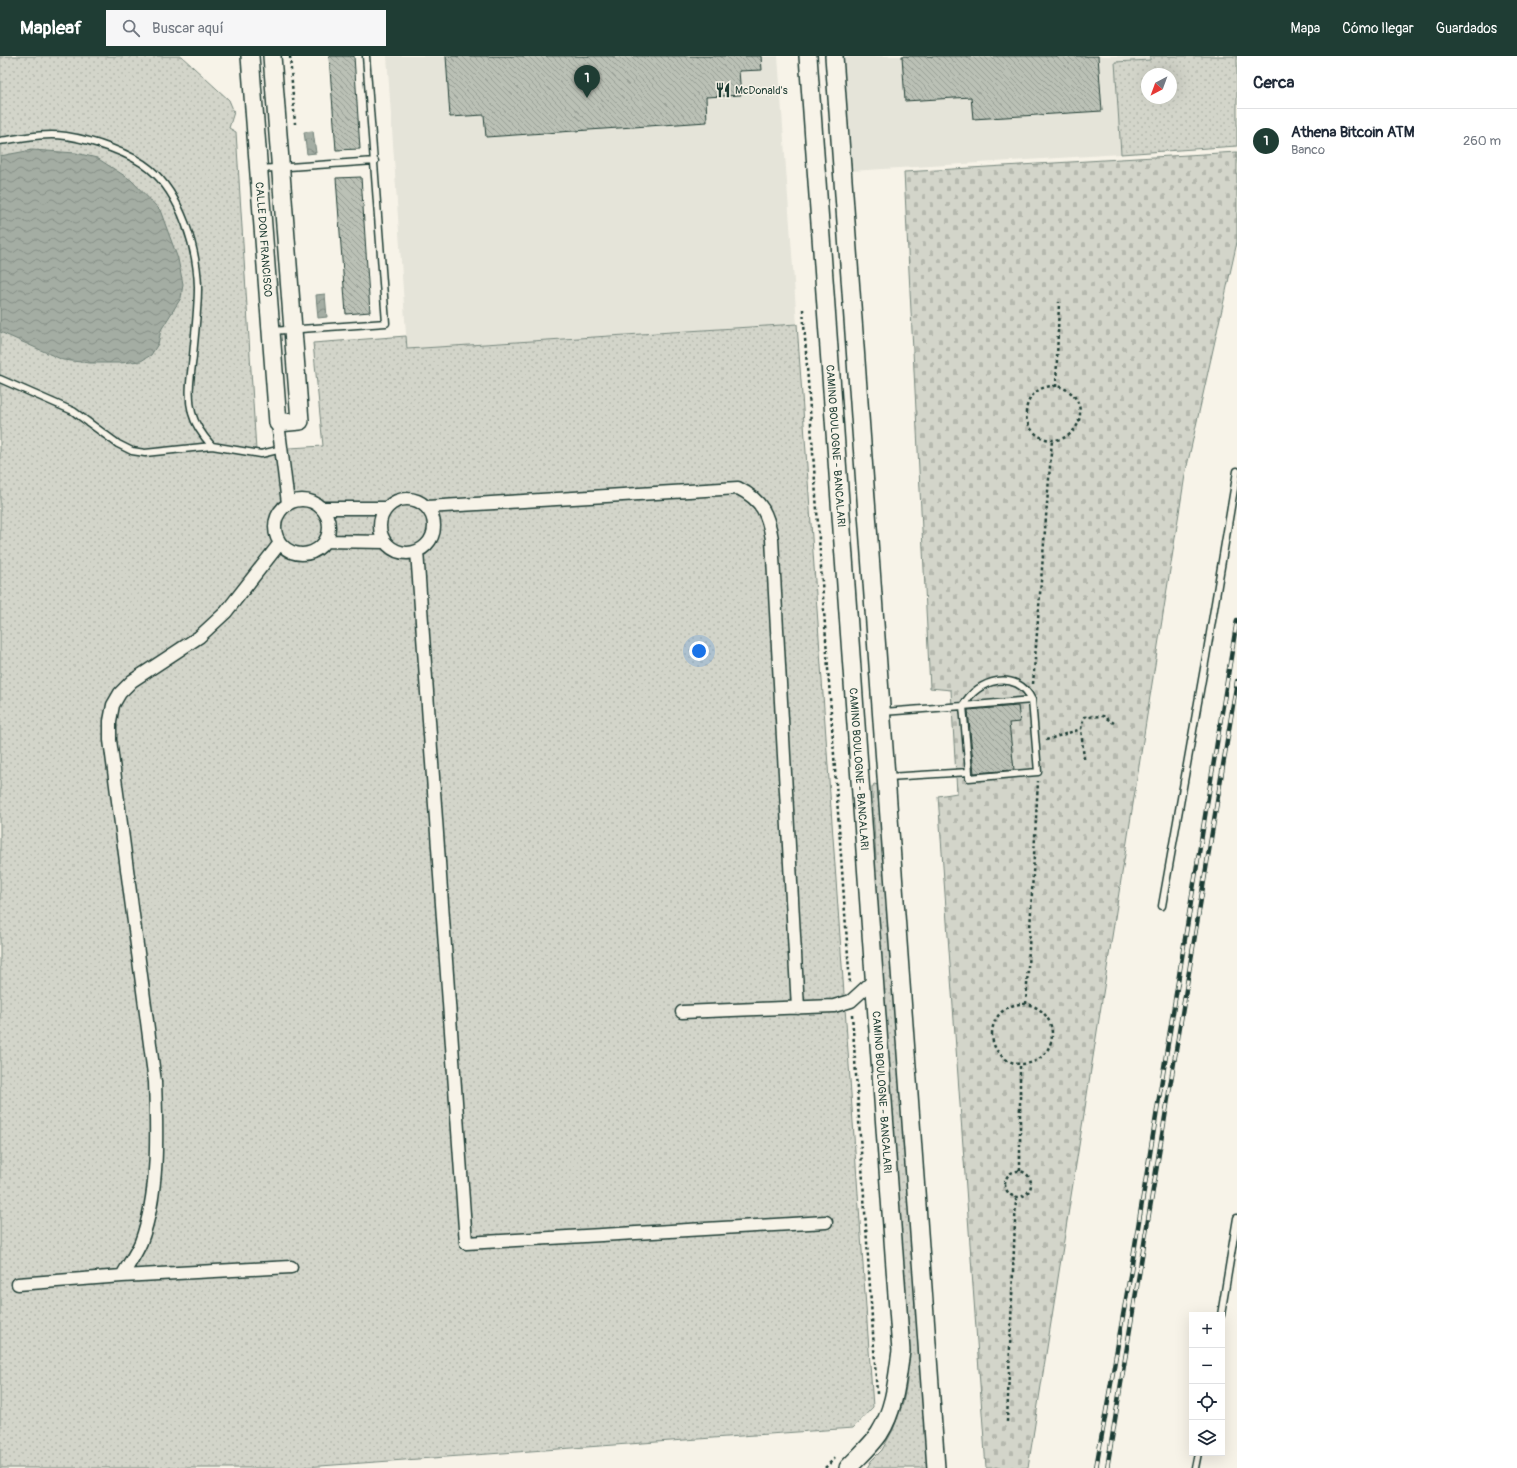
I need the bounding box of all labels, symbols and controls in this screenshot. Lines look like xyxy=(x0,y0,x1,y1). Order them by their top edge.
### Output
search box xyxy=(106,10,386,46)
text: Mapleaf xyxy=(20,16,82,40)
icon: search xyxy=(120,17,142,39)
text: Buscar aquí xyxy=(152,19,224,38)
text: Mapa xyxy=(1291,20,1320,37)
text: Cómo llegar xyxy=(1342,20,1414,37)
text: Guardados xyxy=(1436,20,1497,37)
pin: 1 xyxy=(574,65,600,98)
north arrow xyxy=(1141,68,1177,104)
text: Cerca xyxy=(1253,72,1294,93)
restaurant icon: McDonald's xyxy=(714,81,732,99)
place label: McDonald's xyxy=(735,84,788,97)
text: Athena Bitcoin ATM xyxy=(1291,123,1414,142)
text: 1 xyxy=(1263,133,1269,149)
text: 260 m xyxy=(1463,133,1501,149)
text: Banco xyxy=(1291,142,1325,158)
street label: CALLE DON FRANCISCO xyxy=(253,181,275,298)
street label: CAMINO BOULOGNE - BANCALARI xyxy=(824,364,848,528)
your location xyxy=(689,641,709,661)
street label: CAMINO BOULOGNE - BANCALARI xyxy=(847,687,872,851)
street label: CAMINO BOULOGNE - BANCALARI xyxy=(870,1011,895,1174)
map controls xyxy=(1189,1312,1225,1456)
button: + xyxy=(1189,1312,1225,1348)
button: − xyxy=(1189,1348,1225,1384)
button: locate xyxy=(1189,1384,1225,1420)
button: layers xyxy=(1189,1420,1225,1456)

